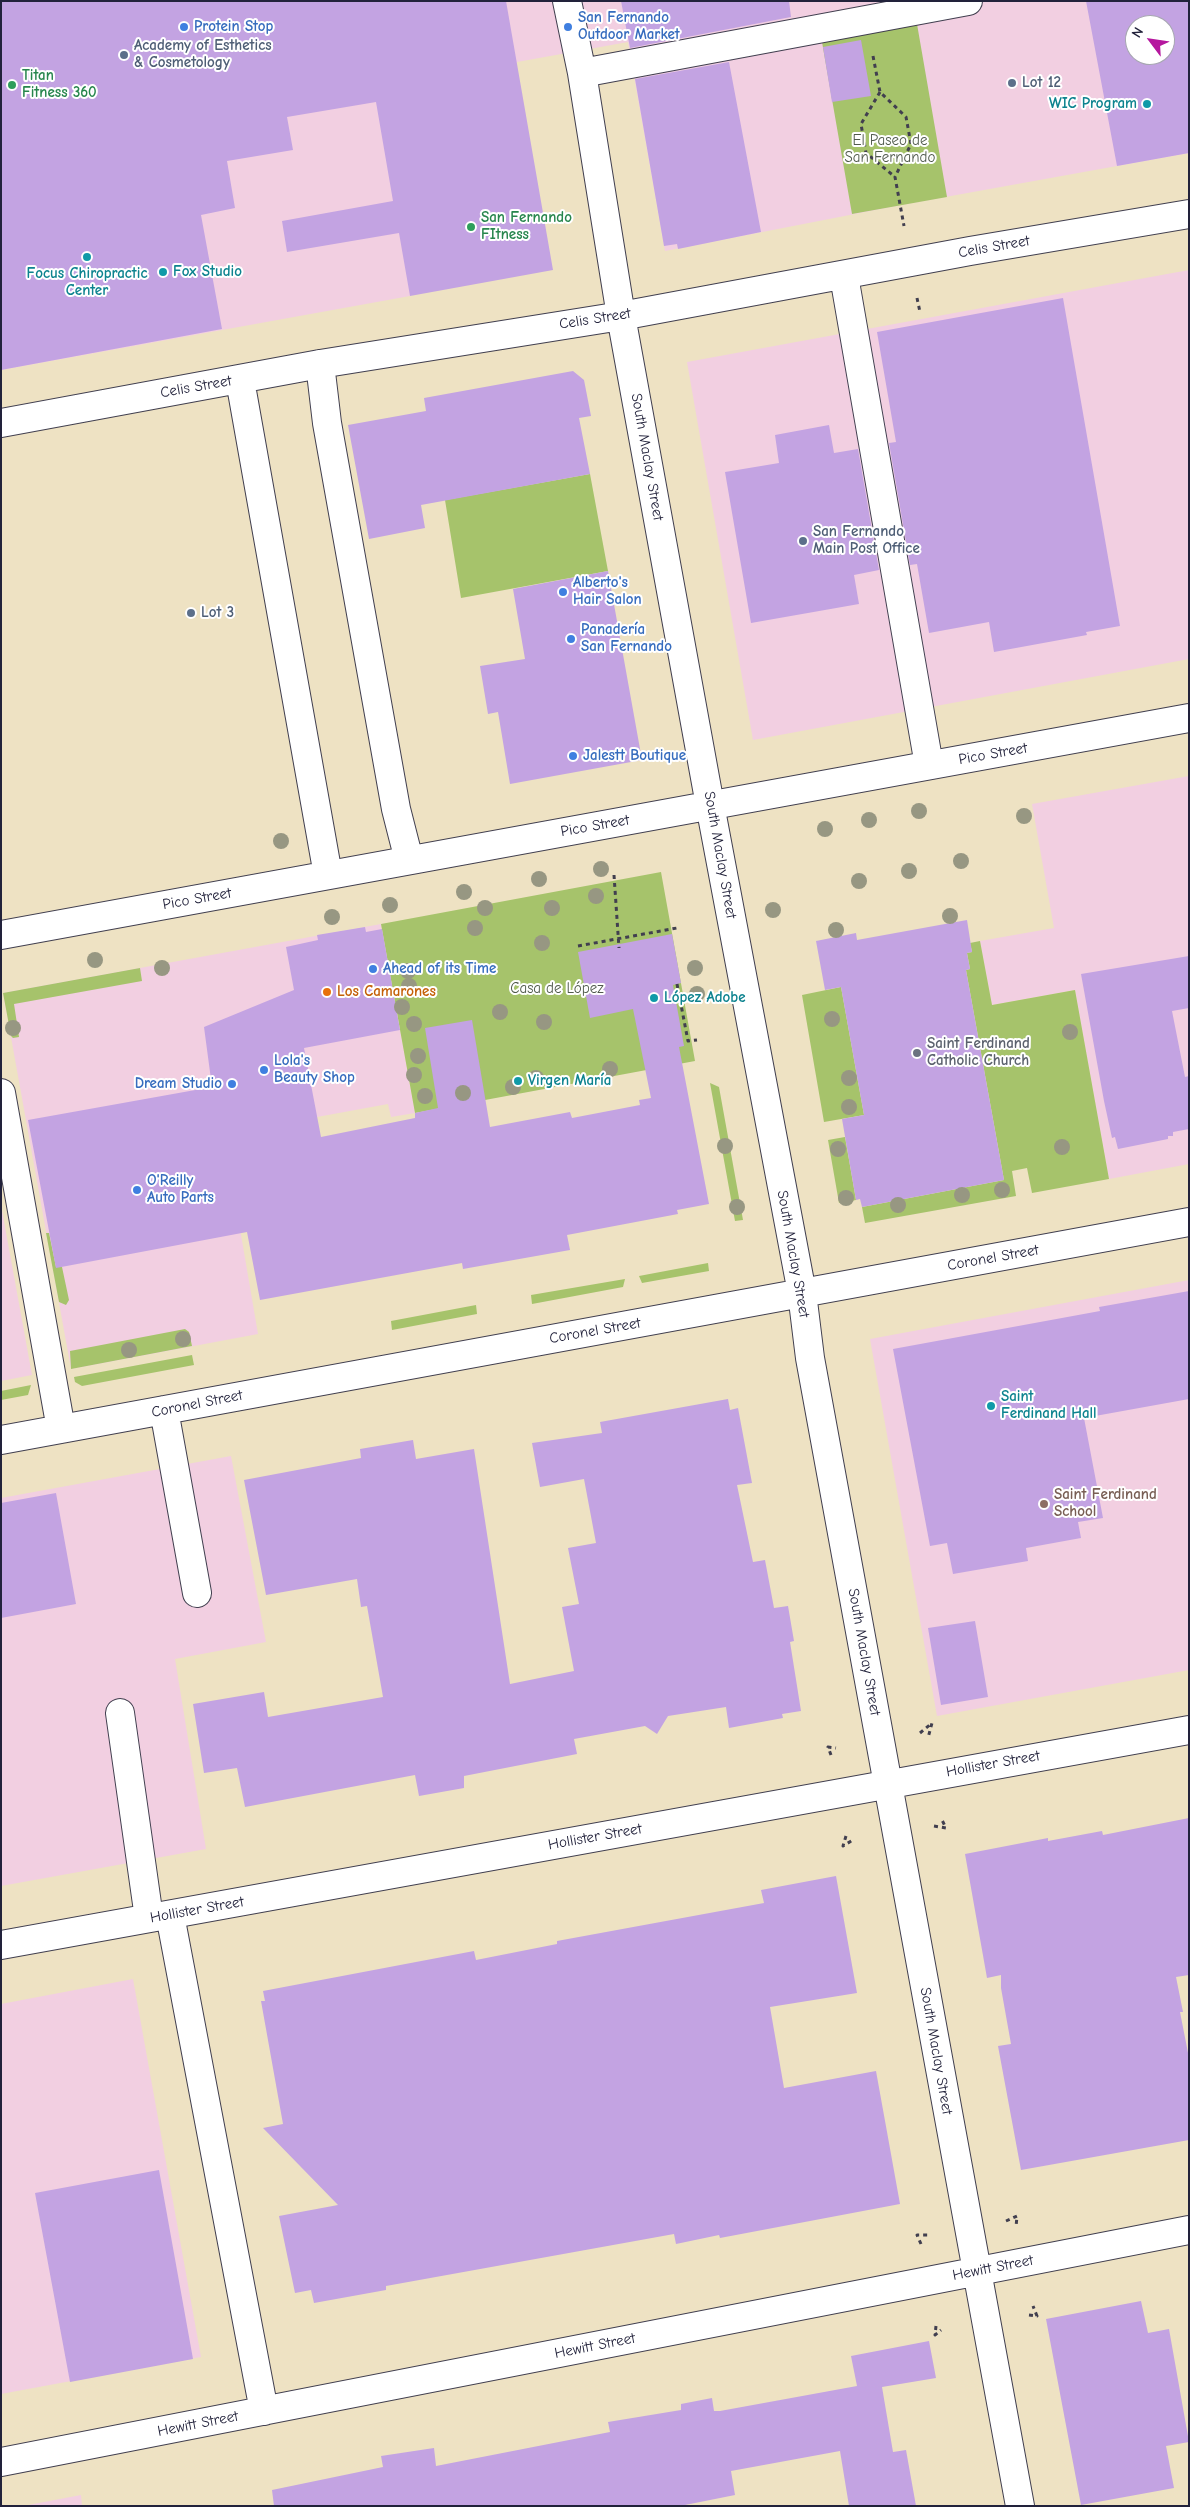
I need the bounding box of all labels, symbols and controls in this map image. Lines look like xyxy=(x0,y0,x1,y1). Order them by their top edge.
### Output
place label: San Fernando Outdoor Market xyxy=(578,9,680,44)
north arrow xyxy=(1125,15,1175,65)
place label: Protein Stop xyxy=(194,18,273,36)
marker: Protein Stop xyxy=(178,21,190,33)
marker: San Fernando Outdoor Market xyxy=(562,21,574,33)
text: N xyxy=(1128,24,1147,41)
place label: Academy of Esthetics & Cosmetology xyxy=(134,37,272,72)
marker: Academy of Esthetics & Cosmetology xyxy=(118,49,130,61)
place label: Titan Fitness 360 xyxy=(22,67,97,102)
place label: Lot 12 xyxy=(1022,74,1061,92)
marker: Lot 12 xyxy=(1006,77,1018,89)
marker: Titan Fitness 360 xyxy=(6,79,18,91)
place label: WIC Program xyxy=(1049,95,1137,113)
marker: WIC Program xyxy=(1141,98,1153,110)
park label: El Paseo de San Fernando xyxy=(845,132,935,167)
place label: San Fernando FItness xyxy=(481,209,572,244)
marker: San Fernando FItness xyxy=(465,221,477,233)
street label: Celis Street xyxy=(957,232,1031,262)
marker: Focus Chiropractic Center xyxy=(81,251,93,263)
place label: Fox Studio xyxy=(173,263,242,281)
place label: Focus Chiropractic Center xyxy=(27,265,147,300)
marker: Fox Studio xyxy=(157,266,169,278)
street label: Celis Street xyxy=(558,304,632,334)
street label: Celis Street xyxy=(159,372,233,402)
street label: South Maclay Street xyxy=(627,392,667,522)
place label: San Fernando Main Post Office xyxy=(813,523,920,558)
marker: San Fernando Main Post Office xyxy=(797,535,809,547)
place label: Alberto's Hair Salon xyxy=(573,574,642,609)
marker: Alberto's Hair Salon xyxy=(557,586,569,598)
place label: Lot 3 xyxy=(201,604,234,622)
marker: Lot 3 xyxy=(185,607,197,619)
place label: Panadería San Fernando xyxy=(581,621,672,656)
marker: Panadería San Fernando xyxy=(565,633,577,645)
street label: Pico Street xyxy=(957,739,1029,769)
place label: Jalestt Boutique xyxy=(583,747,686,765)
marker: Jalestt Boutique xyxy=(567,750,579,762)
street label: South Maclay Street xyxy=(700,790,740,920)
street label: Pico Street xyxy=(559,811,631,841)
street label: Pico Street xyxy=(161,884,233,914)
place label: Ahead of its Time xyxy=(383,960,496,978)
marker: Ahead of its Time xyxy=(367,963,379,975)
park label: Casa de López xyxy=(510,980,604,998)
place label: Los Camarones xyxy=(337,983,436,1001)
marker: Los Camarones xyxy=(321,986,333,998)
place label: López Adobe xyxy=(664,989,746,1007)
marker: López Adobe xyxy=(648,992,660,1004)
place label: Saint Ferdinand Catholic Church xyxy=(927,1035,1030,1070)
marker: Saint Ferdinand Catholic Church xyxy=(911,1047,923,1059)
place label: Lola's Beauty Shop xyxy=(274,1052,355,1087)
marker: Lola's Beauty Shop xyxy=(258,1064,270,1076)
place label: Virgen María xyxy=(528,1072,611,1090)
place label: Dream Studio xyxy=(135,1075,222,1093)
marker: Virgen María xyxy=(512,1075,524,1087)
marker: Dream Studio xyxy=(226,1078,238,1090)
place label: O'Reilly Auto Parts xyxy=(147,1172,214,1207)
marker: O'Reilly Auto Parts xyxy=(131,1184,143,1196)
street label: South Maclay Street xyxy=(773,1189,813,1319)
street label: Coronel Street xyxy=(946,1241,1040,1275)
street label: Coronel Street xyxy=(548,1314,642,1348)
street label: Coronel Street xyxy=(150,1386,244,1422)
place label: Saint Ferdinand Hall xyxy=(1001,1388,1097,1423)
marker: Saint Ferdinand Hall xyxy=(985,1400,997,1412)
place label: Saint Ferdinand School xyxy=(1054,1486,1157,1521)
marker: Saint Ferdinand School xyxy=(1038,1498,1050,1510)
street label: South Maclay Street xyxy=(844,1587,884,1717)
street label: Hollister Street xyxy=(945,1747,1041,1781)
street label: Hollister Street xyxy=(547,1820,643,1854)
street label: Hollister Street xyxy=(149,1893,245,1927)
street label: South Maclay Street xyxy=(916,1986,956,2116)
street label: Hewitt Street xyxy=(951,2251,1035,2285)
street label: Hewitt Street xyxy=(553,2329,637,2363)
street label: Hewitt Street xyxy=(156,2407,240,2441)

